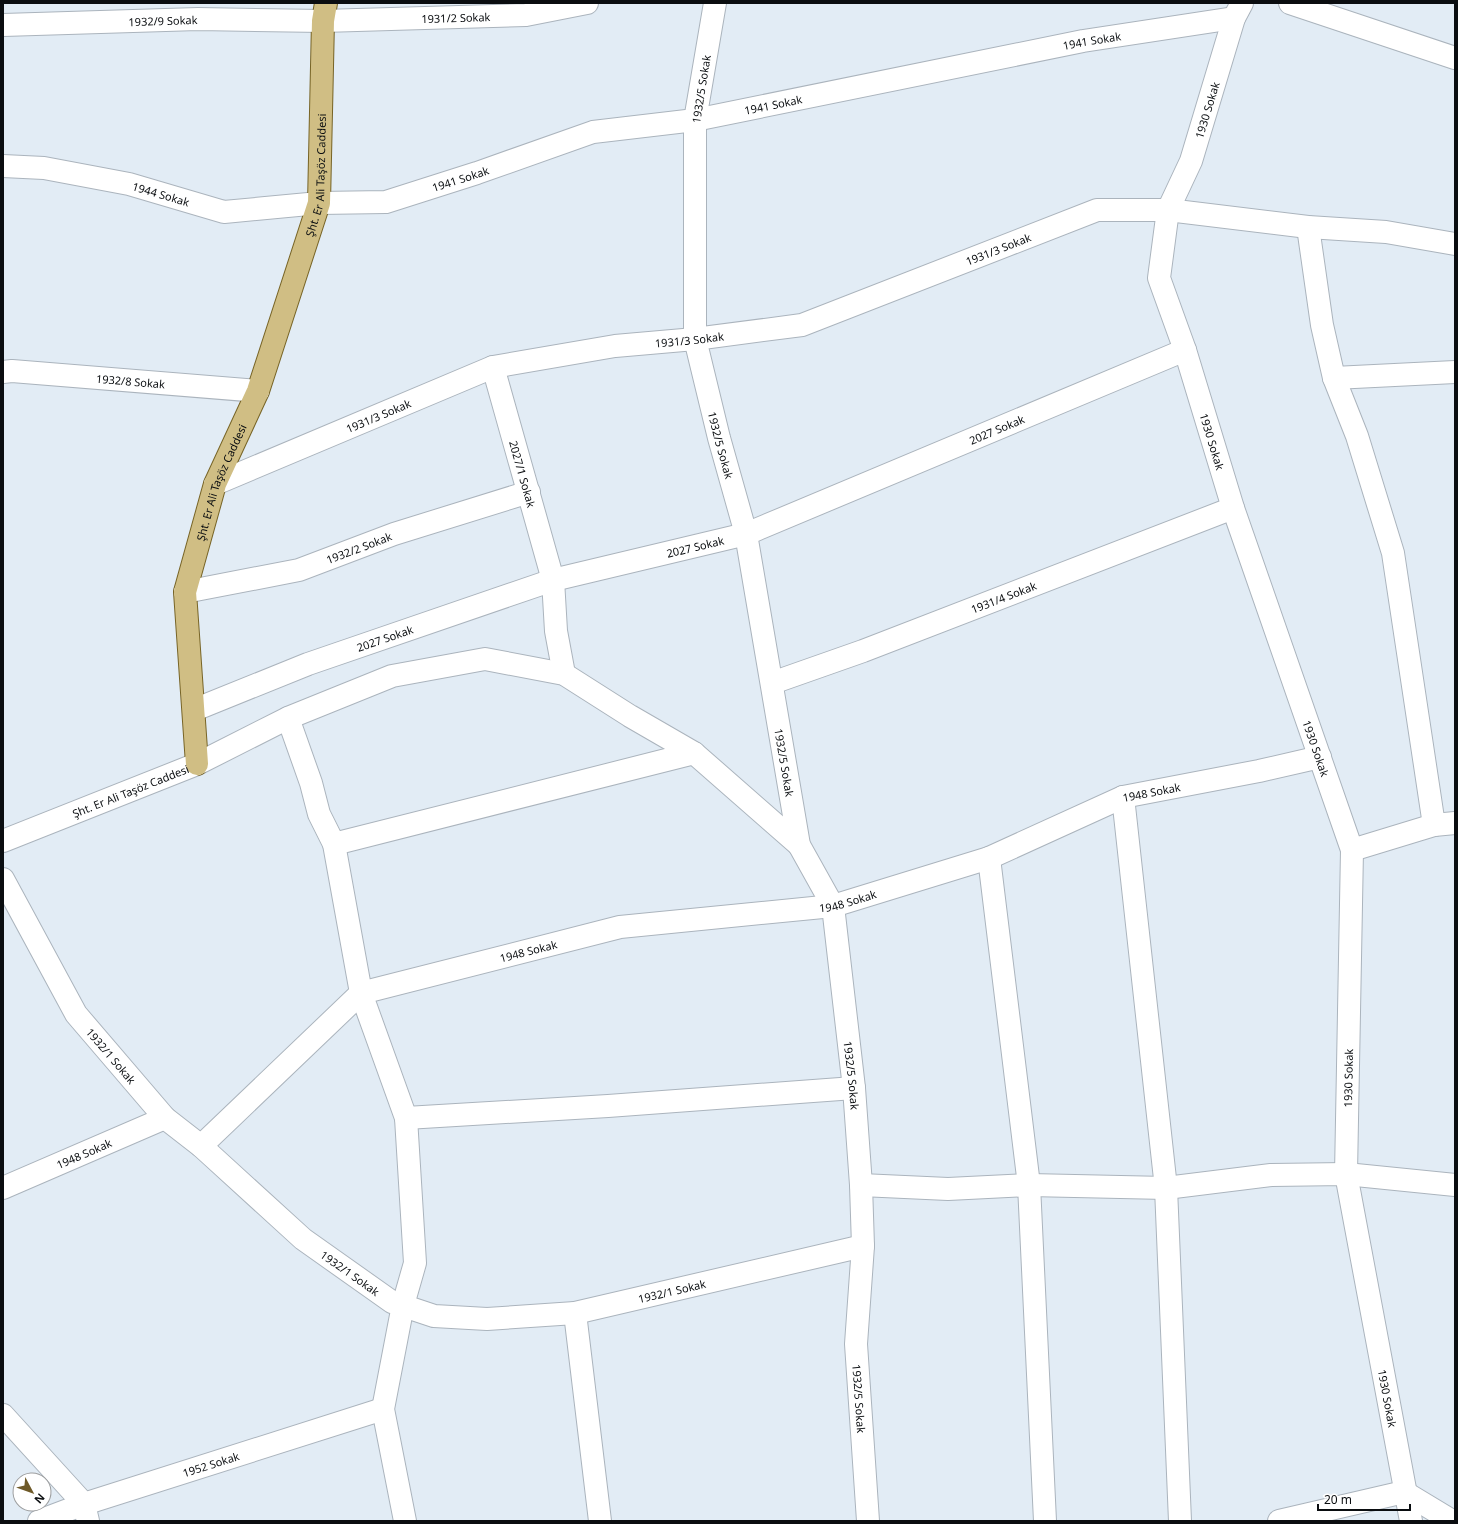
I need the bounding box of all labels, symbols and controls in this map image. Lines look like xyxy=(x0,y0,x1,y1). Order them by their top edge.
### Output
street label: 1931/2 Sokak xyxy=(421,9,491,26)
street label: 1932/9 Sokak xyxy=(128,12,198,29)
street label: 1941 Sokak xyxy=(1061,28,1122,52)
street label: 1932/5 Sokak xyxy=(688,54,714,124)
street label: 1930 Sokak xyxy=(1191,80,1223,140)
street label: 1941 Sokak xyxy=(743,91,804,117)
street label: Şht. Er Ali Taşöz Caddesi xyxy=(301,113,328,238)
street label: 1941 Sokak xyxy=(430,162,491,194)
street label: 1944 Sokak xyxy=(131,178,191,209)
street label: 1931/3 Sokak xyxy=(963,229,1033,268)
street label: 1931/3 Sokak xyxy=(654,328,725,350)
street label: 1932/8 Sokak xyxy=(96,370,166,391)
street label: 1931/3 Sokak xyxy=(343,395,413,436)
street label: 1932/5 Sokak xyxy=(705,410,738,481)
street label: 2027 Sokak xyxy=(967,411,1027,447)
street label: 1930 Sokak xyxy=(1197,411,1228,472)
street label: Şht. Er Ali Taşöz Caddesi xyxy=(192,421,249,542)
street label: 2027/1 Sokak xyxy=(507,439,540,509)
street label: 1932/2 Sokak xyxy=(324,528,394,567)
street label: 2027 Sokak xyxy=(665,532,725,560)
street label: 1931/4 Sokak xyxy=(968,577,1038,616)
street label: 2027 Sokak xyxy=(354,621,415,654)
street label: 1930 Sokak xyxy=(1300,718,1333,778)
street label: 1932/5 Sokak xyxy=(772,727,798,798)
street label: Şht. Er Ali Taşöz Caddesi xyxy=(70,761,191,820)
street label: 1948 Sokak xyxy=(1121,779,1182,804)
street label: 1948 Sokak xyxy=(818,886,878,915)
street label: 1948 Sokak xyxy=(498,936,559,965)
street label: 1932/1 Sokak xyxy=(83,1024,140,1087)
street label: 1932/5 Sokak xyxy=(841,1040,863,1110)
street label: 1930 Sokak xyxy=(1340,1048,1356,1107)
street label: 1948 Sokak xyxy=(54,1135,114,1172)
street label: 1932/1 Sokak xyxy=(318,1246,383,1299)
street label: 1932/1 Sokak xyxy=(636,1275,707,1306)
street label: 1932/5 Sokak xyxy=(850,1364,870,1434)
street label: 1930 Sokak xyxy=(1375,1368,1401,1429)
street label: 1952 Sokak xyxy=(180,1448,241,1480)
north arrow xyxy=(12,1472,52,1512)
scale bar xyxy=(1318,1486,1410,1512)
text: N xyxy=(31,1491,49,1507)
text: 20 m xyxy=(1324,1491,1352,1508)

